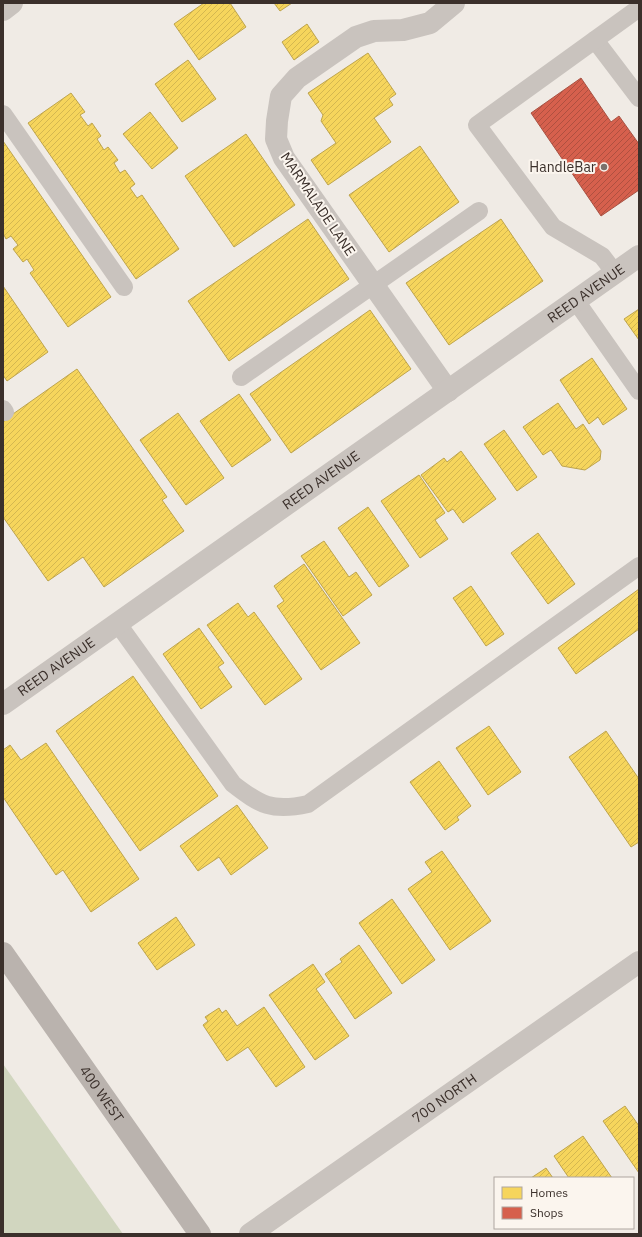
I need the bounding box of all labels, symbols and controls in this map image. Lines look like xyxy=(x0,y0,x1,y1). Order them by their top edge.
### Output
street label: MARMALADE LANE xyxy=(277,149,359,259)
place label: HandleBar xyxy=(529,158,596,176)
marker: HandleBar xyxy=(599,162,609,172)
street label: REED AVENUE xyxy=(544,260,628,327)
street label: REED AVENUE xyxy=(279,447,363,513)
street label: REED AVENUE xyxy=(14,633,98,700)
street label: 400 WEST xyxy=(76,1062,128,1126)
street label: 700 NORTH xyxy=(408,1069,480,1127)
legend xyxy=(494,1177,634,1229)
text: Homes xyxy=(530,1185,568,1200)
text: Shops xyxy=(530,1205,563,1220)

